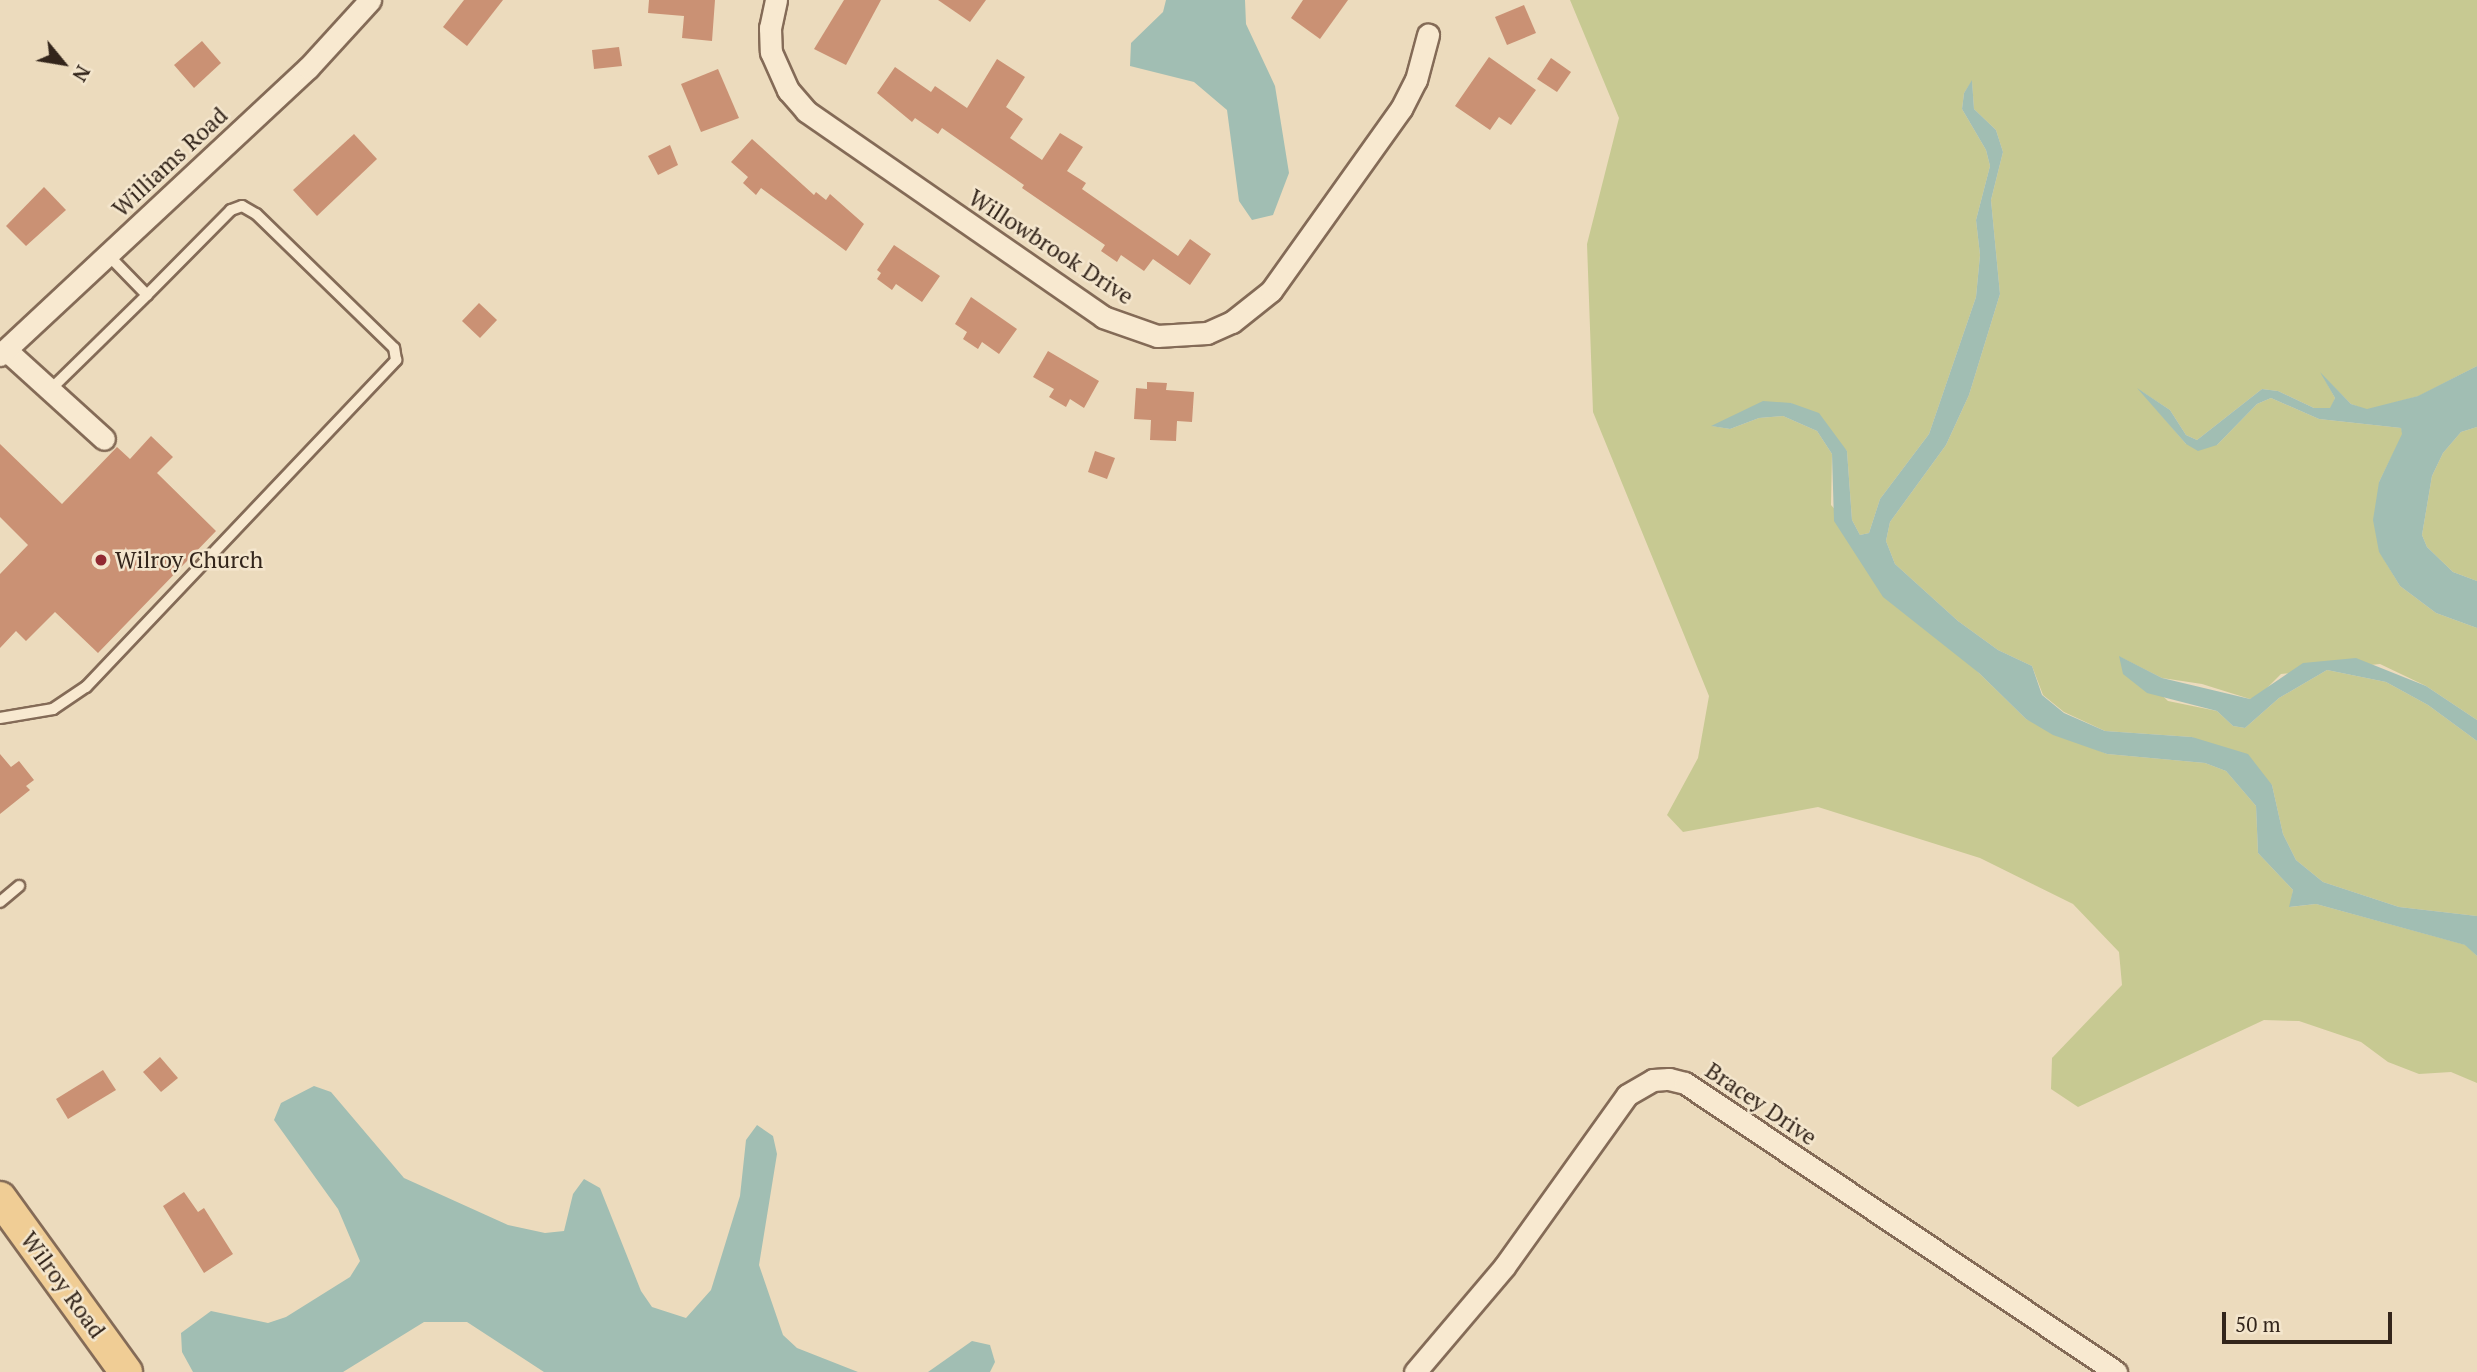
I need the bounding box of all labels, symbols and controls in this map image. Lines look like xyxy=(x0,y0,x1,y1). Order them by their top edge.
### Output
north arrow xyxy=(28,28,98,98)
text: N xyxy=(67,61,96,86)
street label: Williams Road xyxy=(107,102,233,222)
street label: Willowbrook Drive xyxy=(964,184,1138,310)
place label: Wilroy Church xyxy=(115,546,263,574)
marker: Wilroy Church xyxy=(93,552,109,568)
street label: Bracey Drive xyxy=(1700,1057,1822,1151)
street label: Wilroy Road xyxy=(15,1226,111,1344)
scale bar xyxy=(2225,1298,2395,1342)
text: 50 m xyxy=(2235,1310,2281,1338)

